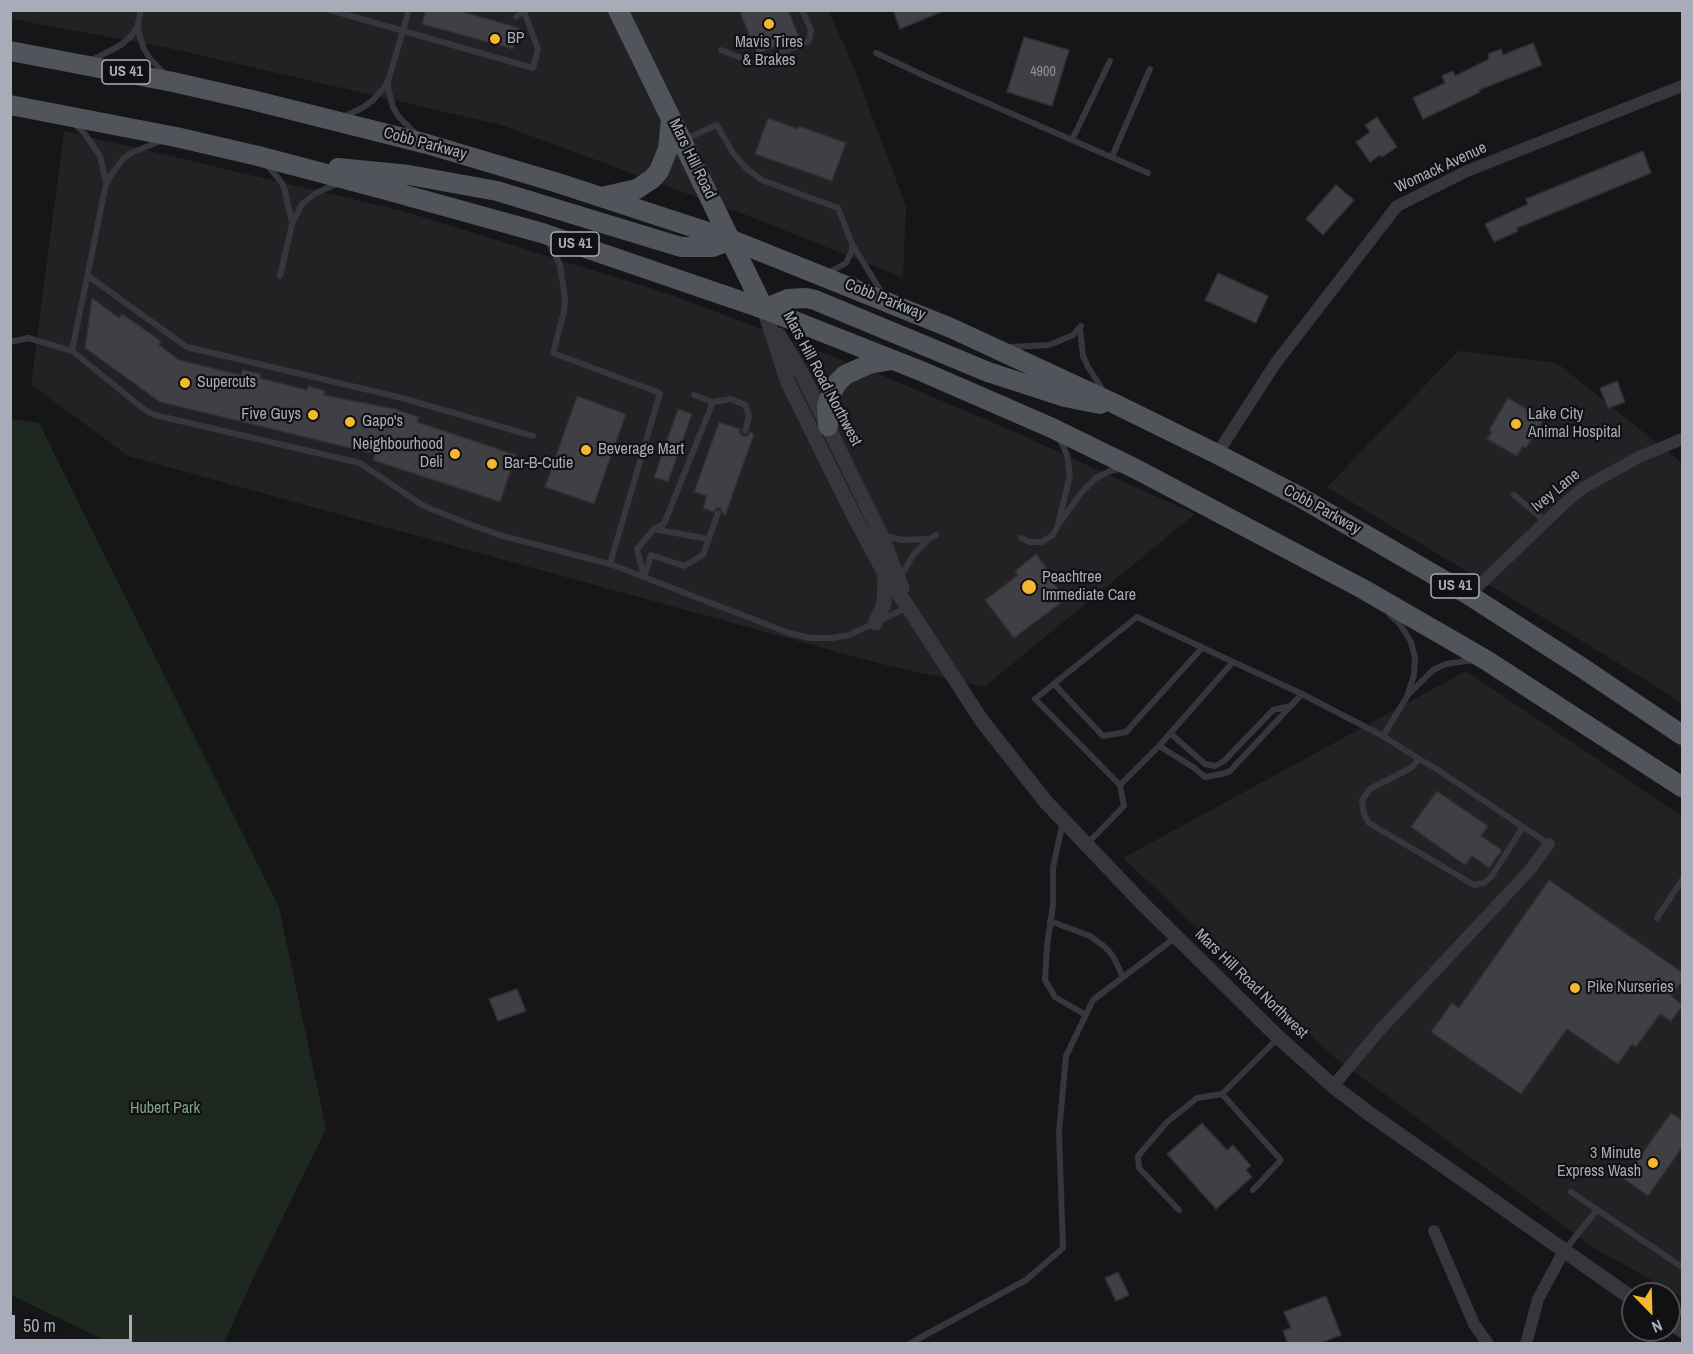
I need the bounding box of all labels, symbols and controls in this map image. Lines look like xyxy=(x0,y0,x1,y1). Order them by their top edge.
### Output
marker: Mavis Tires & Brakes xyxy=(762,17,776,31)
place label: BP xyxy=(507,29,525,49)
marker: BP xyxy=(488,32,502,46)
place label: Mavis Tires & Brakes xyxy=(735,33,803,71)
road number: US 41 xyxy=(102,60,150,84)
house number: 4900 xyxy=(1030,64,1056,80)
street label: Mars Hill Road xyxy=(664,116,720,202)
street label: Cobb Parkway xyxy=(381,124,469,164)
street label: Womack Avenue xyxy=(1392,138,1490,198)
road number: US 41 xyxy=(551,232,599,256)
street label: Cobb Parkway xyxy=(842,275,928,325)
street label: Mars Hill Road Northwest xyxy=(778,309,866,449)
place label: Supercuts xyxy=(197,373,256,393)
marker: Supercuts xyxy=(178,376,192,390)
place label: Five Guys xyxy=(241,405,301,425)
place label: Lake City Animal Hospital xyxy=(1528,405,1621,443)
marker: Five Guys xyxy=(306,408,320,422)
place label: Gapo's xyxy=(362,412,403,432)
marker: Gapo's xyxy=(343,415,357,429)
marker: Lake City Animal Hospital xyxy=(1509,417,1523,431)
place label: Neighbourhood Deli xyxy=(353,435,443,473)
place label: Beverage Mart xyxy=(598,440,684,460)
marker: Beverage Mart xyxy=(579,443,593,457)
marker: Neighbourhood Deli xyxy=(448,447,462,461)
place label: Bar-B-Cutie xyxy=(504,454,573,474)
marker: Bar-B-Cutie xyxy=(485,457,499,471)
street label: Ivey Lane xyxy=(1528,465,1584,517)
street label: Cobb Parkway xyxy=(1280,481,1364,539)
place label: Peachtree Immediate Care xyxy=(1042,568,1136,606)
road number: US 41 xyxy=(1431,574,1479,598)
marker: Peachtree Immediate Care xyxy=(1020,578,1038,596)
street label: Mars Hill Road Northwest xyxy=(1191,925,1311,1043)
place label: Pike Nurseries xyxy=(1587,978,1674,998)
marker: Pike Nurseries xyxy=(1568,981,1582,995)
park label: Hubert Park xyxy=(130,1099,200,1119)
place label: 3 Minute Express Wash xyxy=(1557,1144,1641,1182)
marker: 3 Minute Express Wash xyxy=(1646,1156,1660,1170)
north arrow xyxy=(1621,1282,1681,1342)
scale bar xyxy=(15,1303,135,1341)
text: 50 m xyxy=(23,1313,56,1338)
text: N xyxy=(1649,1315,1666,1339)

